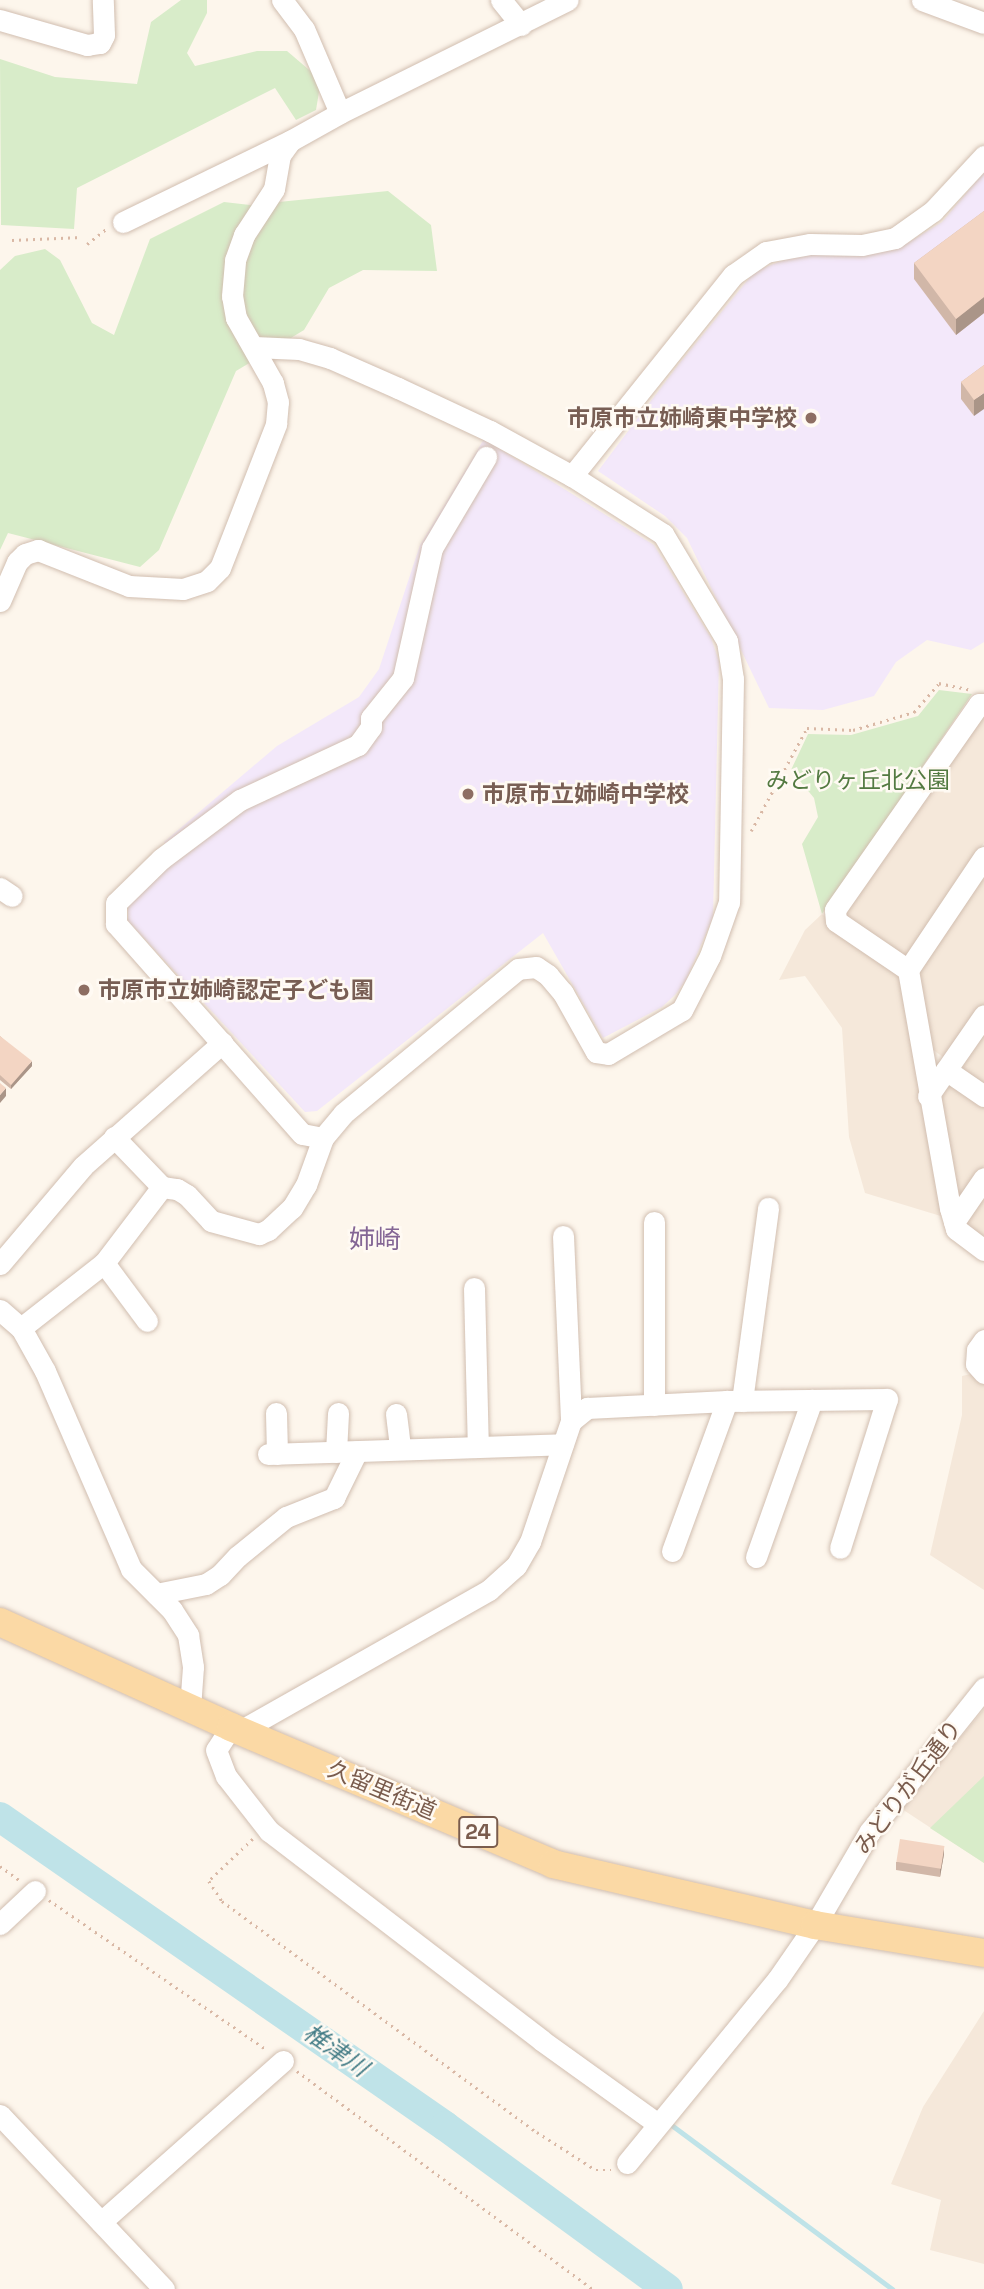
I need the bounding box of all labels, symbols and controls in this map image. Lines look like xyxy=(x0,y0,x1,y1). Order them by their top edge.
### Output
place label: 市原市立姉崎東中学校 xyxy=(567,404,797,432)
marker: 市原市立姉崎東中学校 xyxy=(803,410,819,426)
park label: みどりヶ丘北公園 xyxy=(766,766,950,794)
place label: 市原市立姉崎中学校 xyxy=(482,780,689,808)
marker: 市原市立姉崎中学校 xyxy=(460,786,476,802)
place label: 市原市立姉崎認定子ども園 xyxy=(98,976,374,1004)
marker: 市原市立姉崎認定子ども園 xyxy=(76,982,92,998)
district label: 姉崎 xyxy=(349,1224,401,1256)
street label: みどりが丘通り xyxy=(849,1714,967,1860)
street label: 久留里街道 xyxy=(324,1755,440,1825)
road number: 24 xyxy=(457,1814,499,1850)
water label: 椎津川 xyxy=(298,2018,374,2082)

